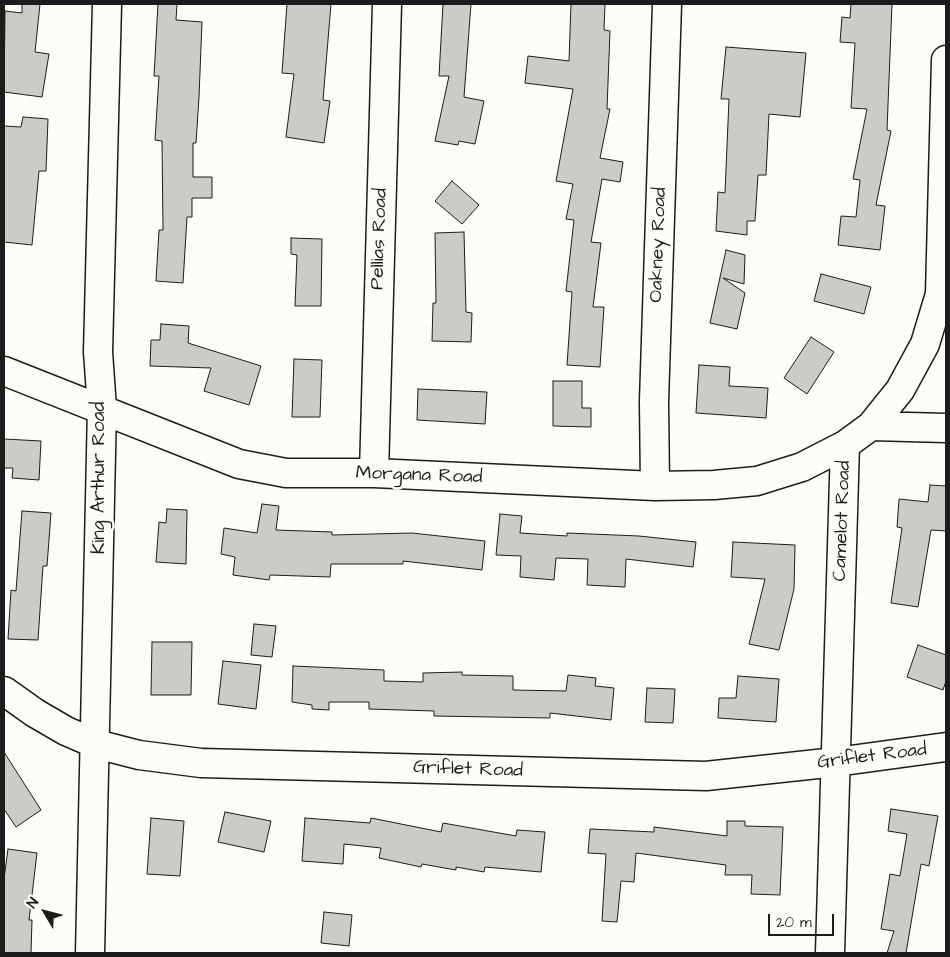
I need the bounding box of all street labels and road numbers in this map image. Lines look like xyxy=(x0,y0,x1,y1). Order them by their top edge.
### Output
street label: Oakney Road xyxy=(646,187,672,303)
street label: Pellias Road xyxy=(367,188,393,290)
street label: King Arthur Road xyxy=(89,402,111,554)
street label: Camelot Road xyxy=(829,460,857,582)
street label: Morgana Road xyxy=(355,462,483,490)
street label: Griflet Road xyxy=(816,739,928,775)
street label: Griflet Road xyxy=(413,757,523,783)

